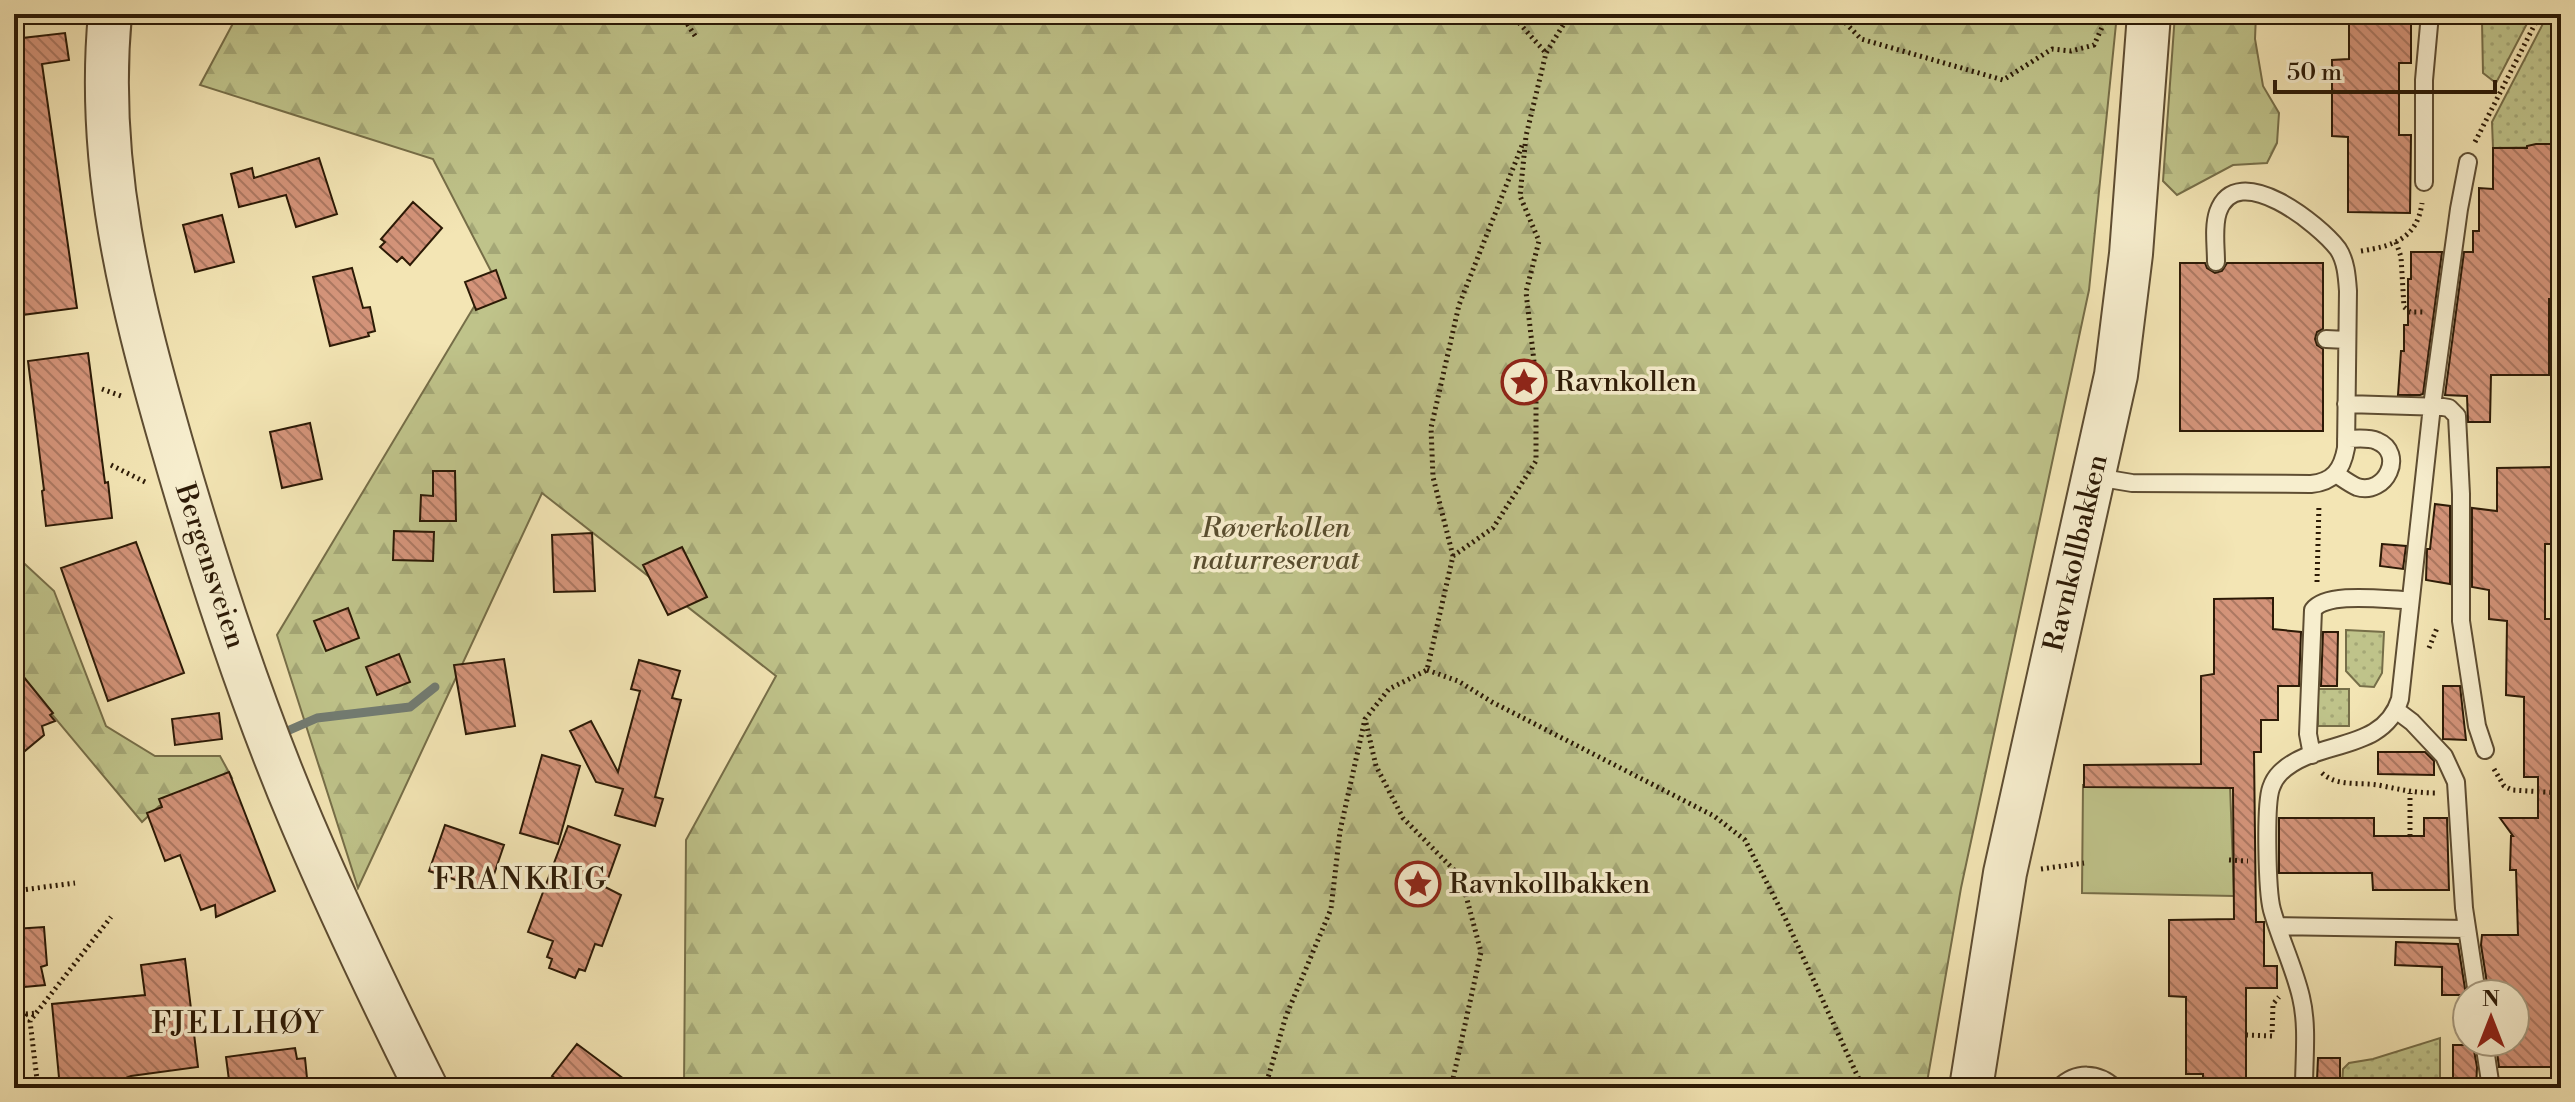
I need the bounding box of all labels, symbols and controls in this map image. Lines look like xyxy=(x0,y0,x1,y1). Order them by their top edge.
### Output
scale bar xyxy=(2275,44,2495,94)
text: 50 m xyxy=(2287,58,2342,88)
place icon: Ravnkollen xyxy=(1500,358,1548,406)
place label: Ravnkollen xyxy=(1555,365,1697,400)
street label: Ravnkollbakken xyxy=(2036,451,2116,655)
street label: Bergensveien xyxy=(167,478,253,653)
park label: Røverkollen naturreservat xyxy=(1193,511,1360,578)
place icon: Ravnkollbakken xyxy=(1394,860,1442,908)
district label: FRANKRIG xyxy=(434,861,608,899)
place label: Ravnkollbakken xyxy=(1449,867,1650,902)
north arrow xyxy=(2451,978,2531,1058)
text: N xyxy=(2482,986,2500,1013)
district label: FJELLHØY xyxy=(152,1005,324,1043)

